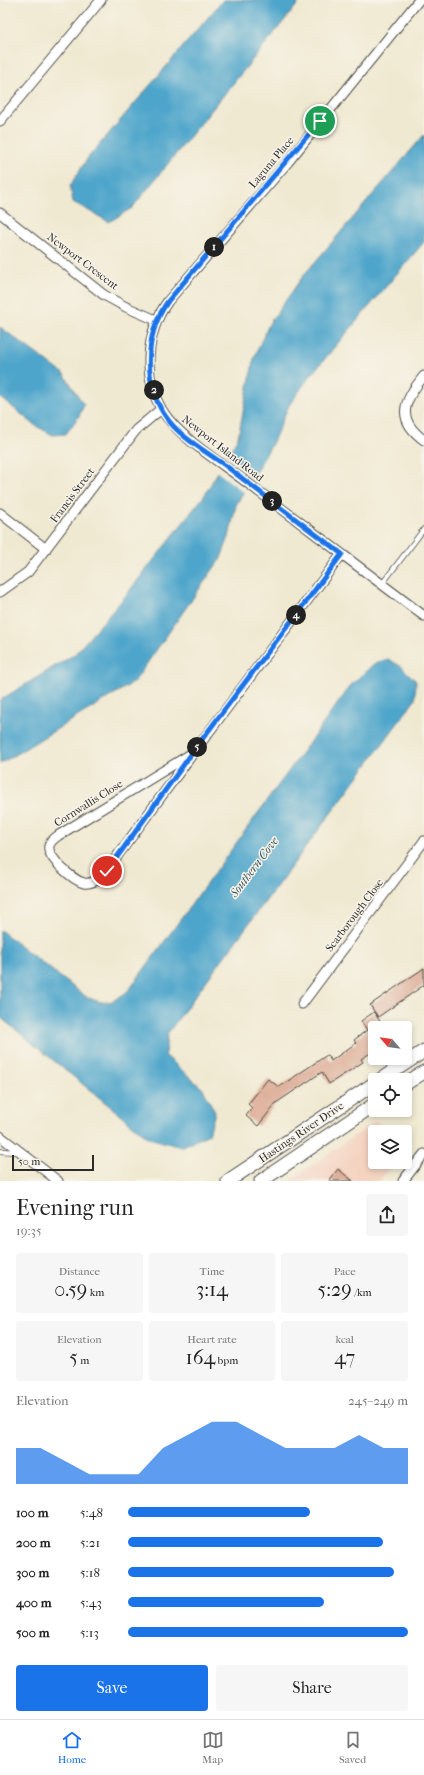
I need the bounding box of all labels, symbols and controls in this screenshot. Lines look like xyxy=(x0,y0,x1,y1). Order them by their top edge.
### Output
pin xyxy=(303,104,337,138)
icon: arrive xyxy=(309,110,331,132)
street label: Laguna Place xyxy=(246,134,297,191)
street label: Newport Crescent xyxy=(44,230,121,293)
pin: 1 xyxy=(204,237,224,257)
text: 1 xyxy=(212,240,216,253)
pin: 2 xyxy=(144,380,164,400)
text: 2 xyxy=(151,383,157,396)
street label: Newport Island Road xyxy=(179,413,267,485)
street label: Francis Street xyxy=(47,465,97,525)
pin: 3 xyxy=(262,491,282,511)
text: 3 xyxy=(270,494,274,507)
pin: 4 xyxy=(286,605,306,625)
text: 4 xyxy=(293,608,299,621)
pin: 5 xyxy=(187,737,207,757)
text: 5 xyxy=(195,740,199,753)
street label: Cornwallis Close xyxy=(52,777,125,830)
water label: Southern Cove xyxy=(226,833,282,901)
pin xyxy=(90,854,124,888)
icon: check xyxy=(96,860,118,882)
street label: Scarborough Close xyxy=(323,876,386,954)
north arrow xyxy=(368,1021,412,1065)
map controls xyxy=(368,1021,412,1169)
button: locate xyxy=(368,1073,412,1117)
street label: Hastings River Drive xyxy=(256,1099,347,1166)
button: layers xyxy=(368,1125,412,1169)
scale bar xyxy=(12,1153,94,1172)
text: 50 m xyxy=(18,1155,40,1168)
button: share xyxy=(366,1194,408,1236)
text: Evening run xyxy=(16,1195,134,1221)
text: 19:35 xyxy=(16,1223,42,1238)
text: Distance xyxy=(59,1265,100,1278)
text: Time xyxy=(199,1265,224,1278)
text: Pace xyxy=(334,1265,356,1278)
text: 0.59 xyxy=(54,1278,87,1301)
text: 3:14 xyxy=(196,1278,228,1301)
text: 5:29 xyxy=(318,1278,352,1301)
text: km xyxy=(87,1286,105,1299)
text: /km xyxy=(352,1286,372,1299)
text: Elevation xyxy=(57,1333,102,1346)
text: Heart rate xyxy=(187,1333,237,1346)
text: kcal xyxy=(335,1333,354,1346)
text: 5 xyxy=(69,1346,78,1369)
text: 164 xyxy=(186,1346,215,1369)
text: 47 xyxy=(334,1346,355,1369)
text: m xyxy=(78,1354,89,1367)
text: bpm xyxy=(215,1354,238,1367)
text: Elevation xyxy=(16,1393,69,1408)
text: 245–249 m xyxy=(348,1393,408,1408)
text: 100 m xyxy=(16,1505,49,1520)
text: 5:48 xyxy=(80,1505,103,1520)
text: 200 m xyxy=(16,1535,51,1550)
text: 5:21 xyxy=(80,1535,100,1550)
text: 300 m xyxy=(16,1565,49,1580)
text: 5:18 xyxy=(80,1565,100,1580)
text: 400 m xyxy=(16,1595,52,1610)
text: 5:43 xyxy=(80,1595,102,1610)
text: 500 m xyxy=(16,1625,50,1640)
text: 5:13 xyxy=(80,1625,99,1640)
button: Save xyxy=(16,1665,208,1711)
button: Share xyxy=(216,1665,408,1711)
tab: Home xyxy=(58,1729,86,1766)
tab: Map xyxy=(202,1729,224,1766)
tab: Saved xyxy=(339,1729,366,1766)

